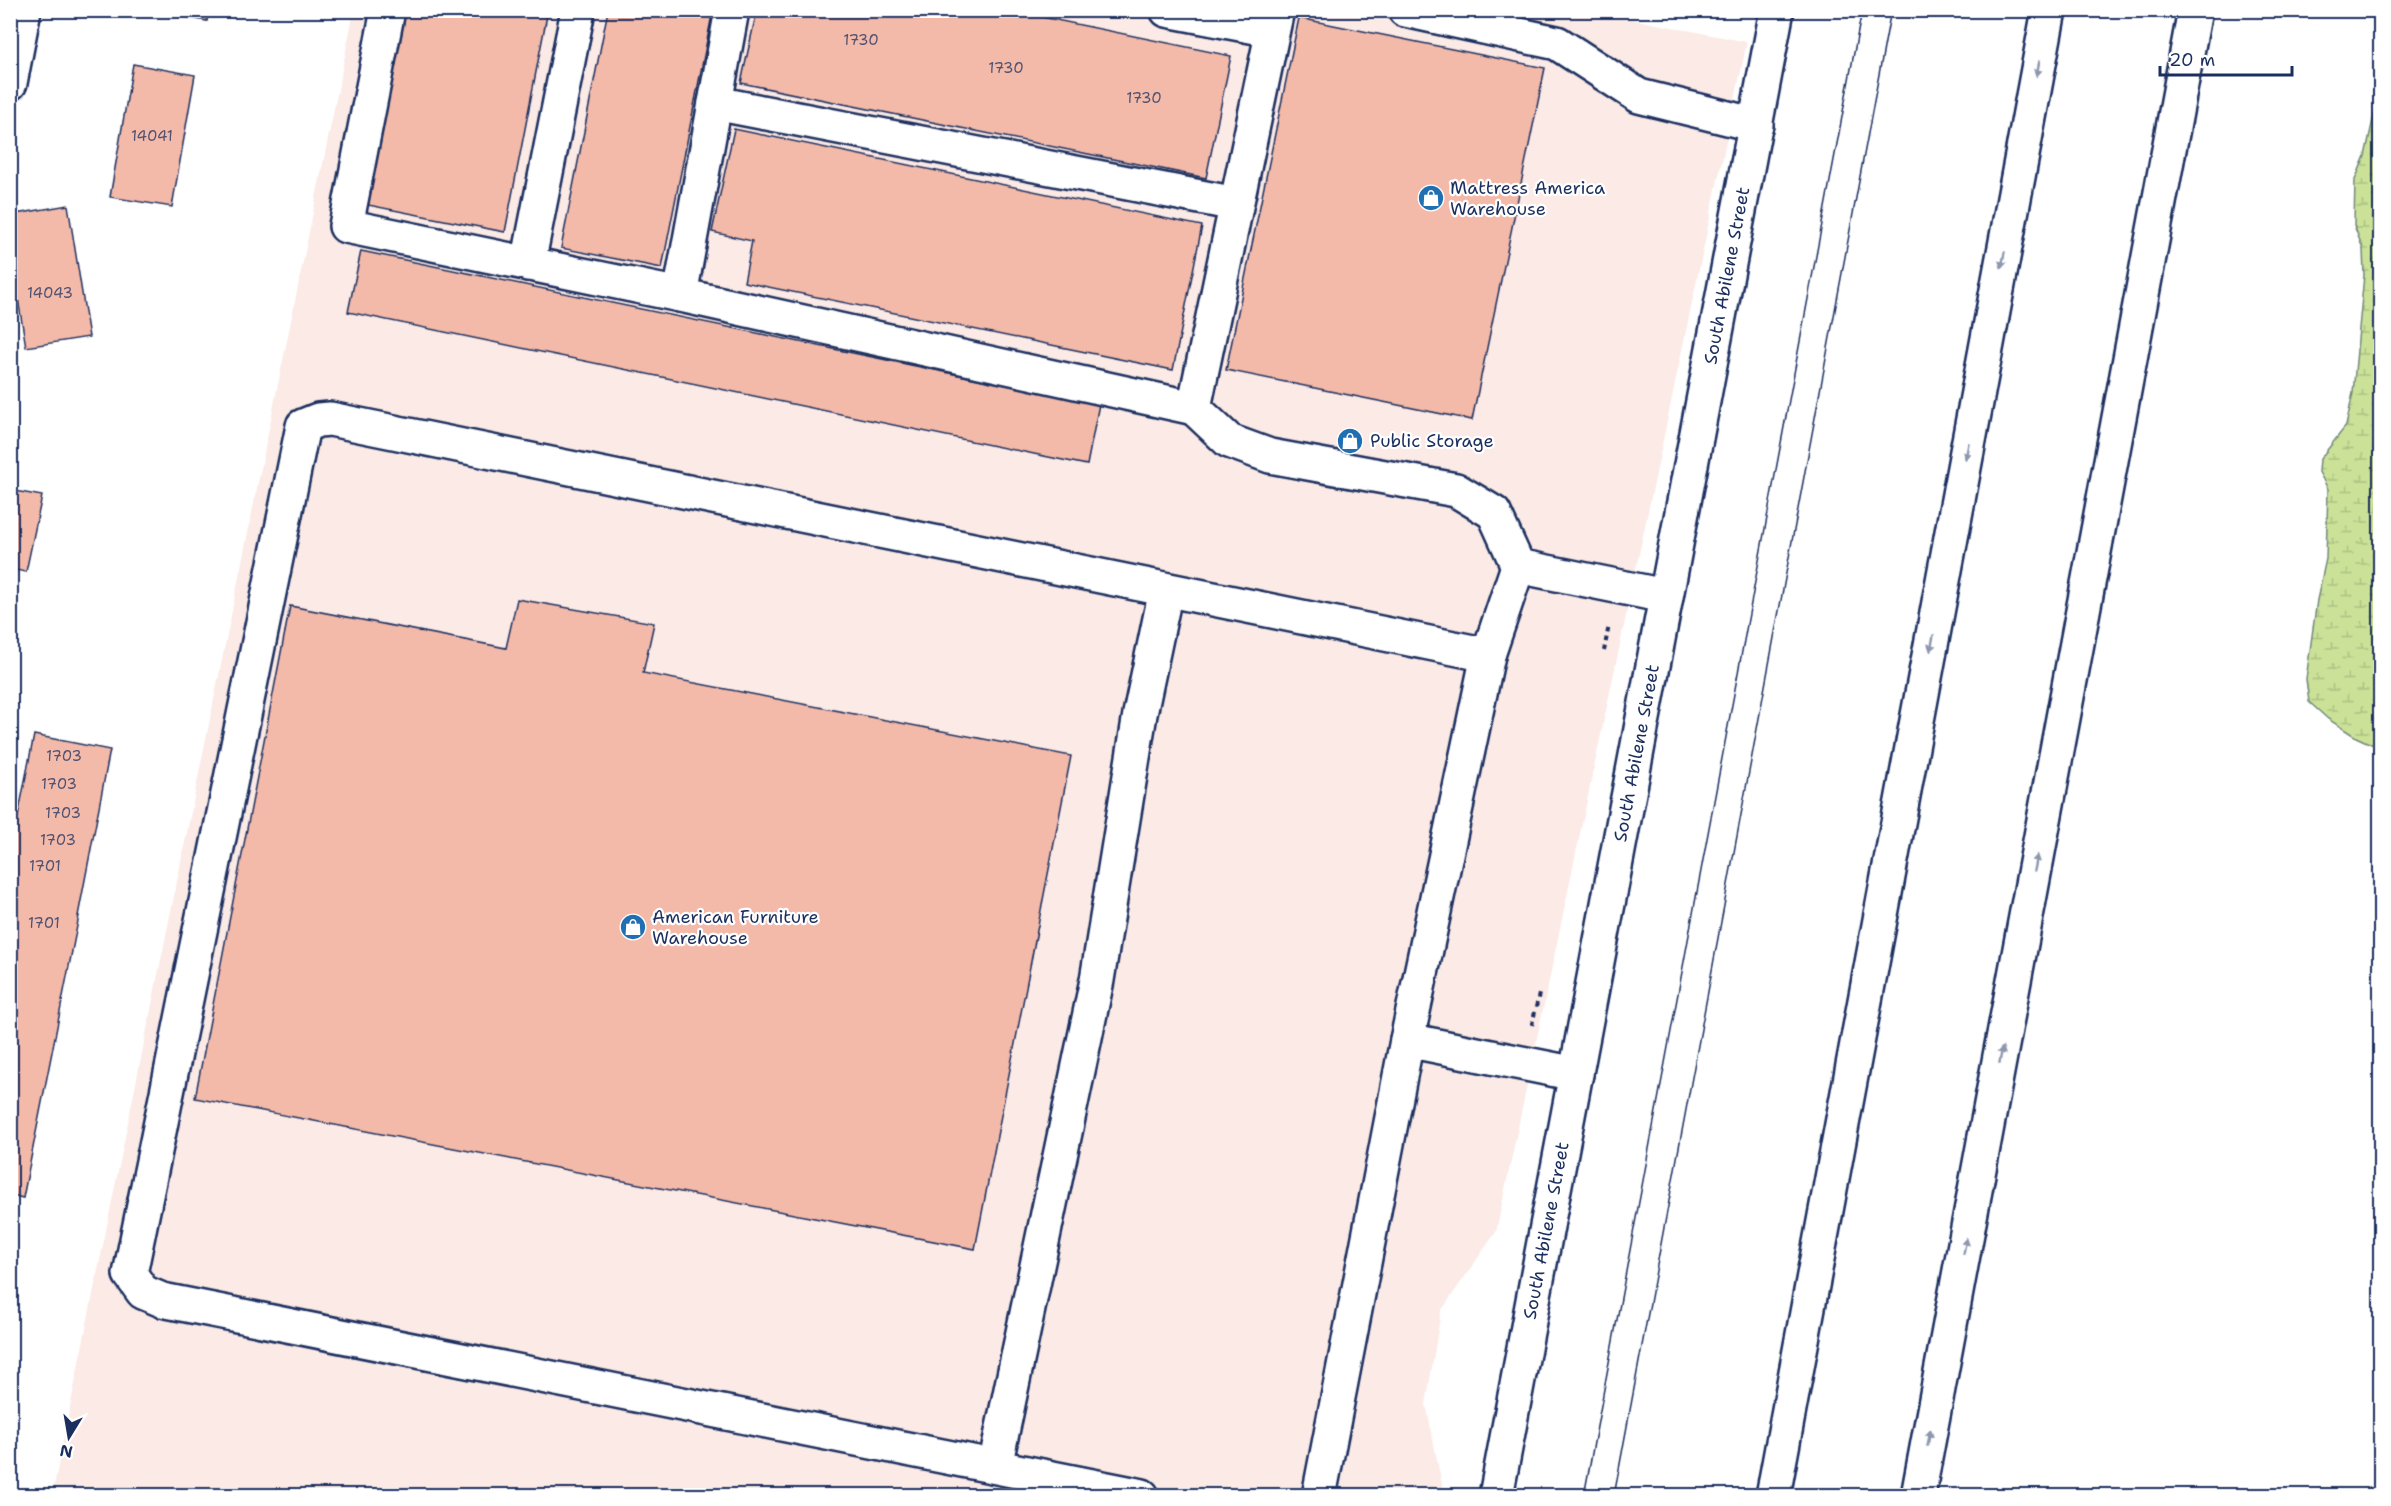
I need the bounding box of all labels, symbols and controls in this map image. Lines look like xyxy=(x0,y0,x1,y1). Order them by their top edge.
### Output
house number: 1730 xyxy=(843,30,879,50)
scale bar xyxy=(2160,39,2292,77)
text: 20 m xyxy=(2169,48,2215,72)
house number: 1730 xyxy=(988,58,1024,78)
one-way arrow xyxy=(2034,59,2043,78)
house number: 1730 xyxy=(1126,88,1162,108)
house number: 14041 xyxy=(131,126,173,146)
place label: Mattress America Warehouse xyxy=(1450,176,1605,221)
shop icon: Mattress America Warehouse xyxy=(1416,183,1446,213)
street label: South Abilene Street xyxy=(1698,185,1755,366)
one-way arrow xyxy=(1998,250,2007,269)
house number: 14043 xyxy=(27,283,73,303)
shop icon: Public Storage xyxy=(1335,426,1365,456)
place label: Public Storage xyxy=(1370,429,1494,453)
one-way arrow xyxy=(1962,442,1971,461)
one-way arrow xyxy=(1927,634,1936,653)
street label: South Abilene Street xyxy=(1608,662,1665,844)
house number: 1703 xyxy=(46,746,82,766)
house number: 1703 xyxy=(41,774,77,794)
house number: 1703 xyxy=(45,803,81,823)
house number: 1703 xyxy=(40,830,76,850)
one-way arrow xyxy=(2032,853,2041,872)
house number: 1701 xyxy=(29,856,61,876)
place label: American Furniture Warehouse xyxy=(652,905,819,950)
shop icon: American Furniture Warehouse xyxy=(618,912,648,942)
house number: 1701 xyxy=(28,913,60,933)
one-way arrow xyxy=(1996,1045,2005,1064)
street label: South Abilene Street xyxy=(1518,1140,1575,1321)
one-way arrow xyxy=(1961,1237,1970,1256)
north arrow xyxy=(39,1407,99,1467)
one-way arrow xyxy=(1925,1428,1934,1447)
text: N xyxy=(58,1440,74,1463)

